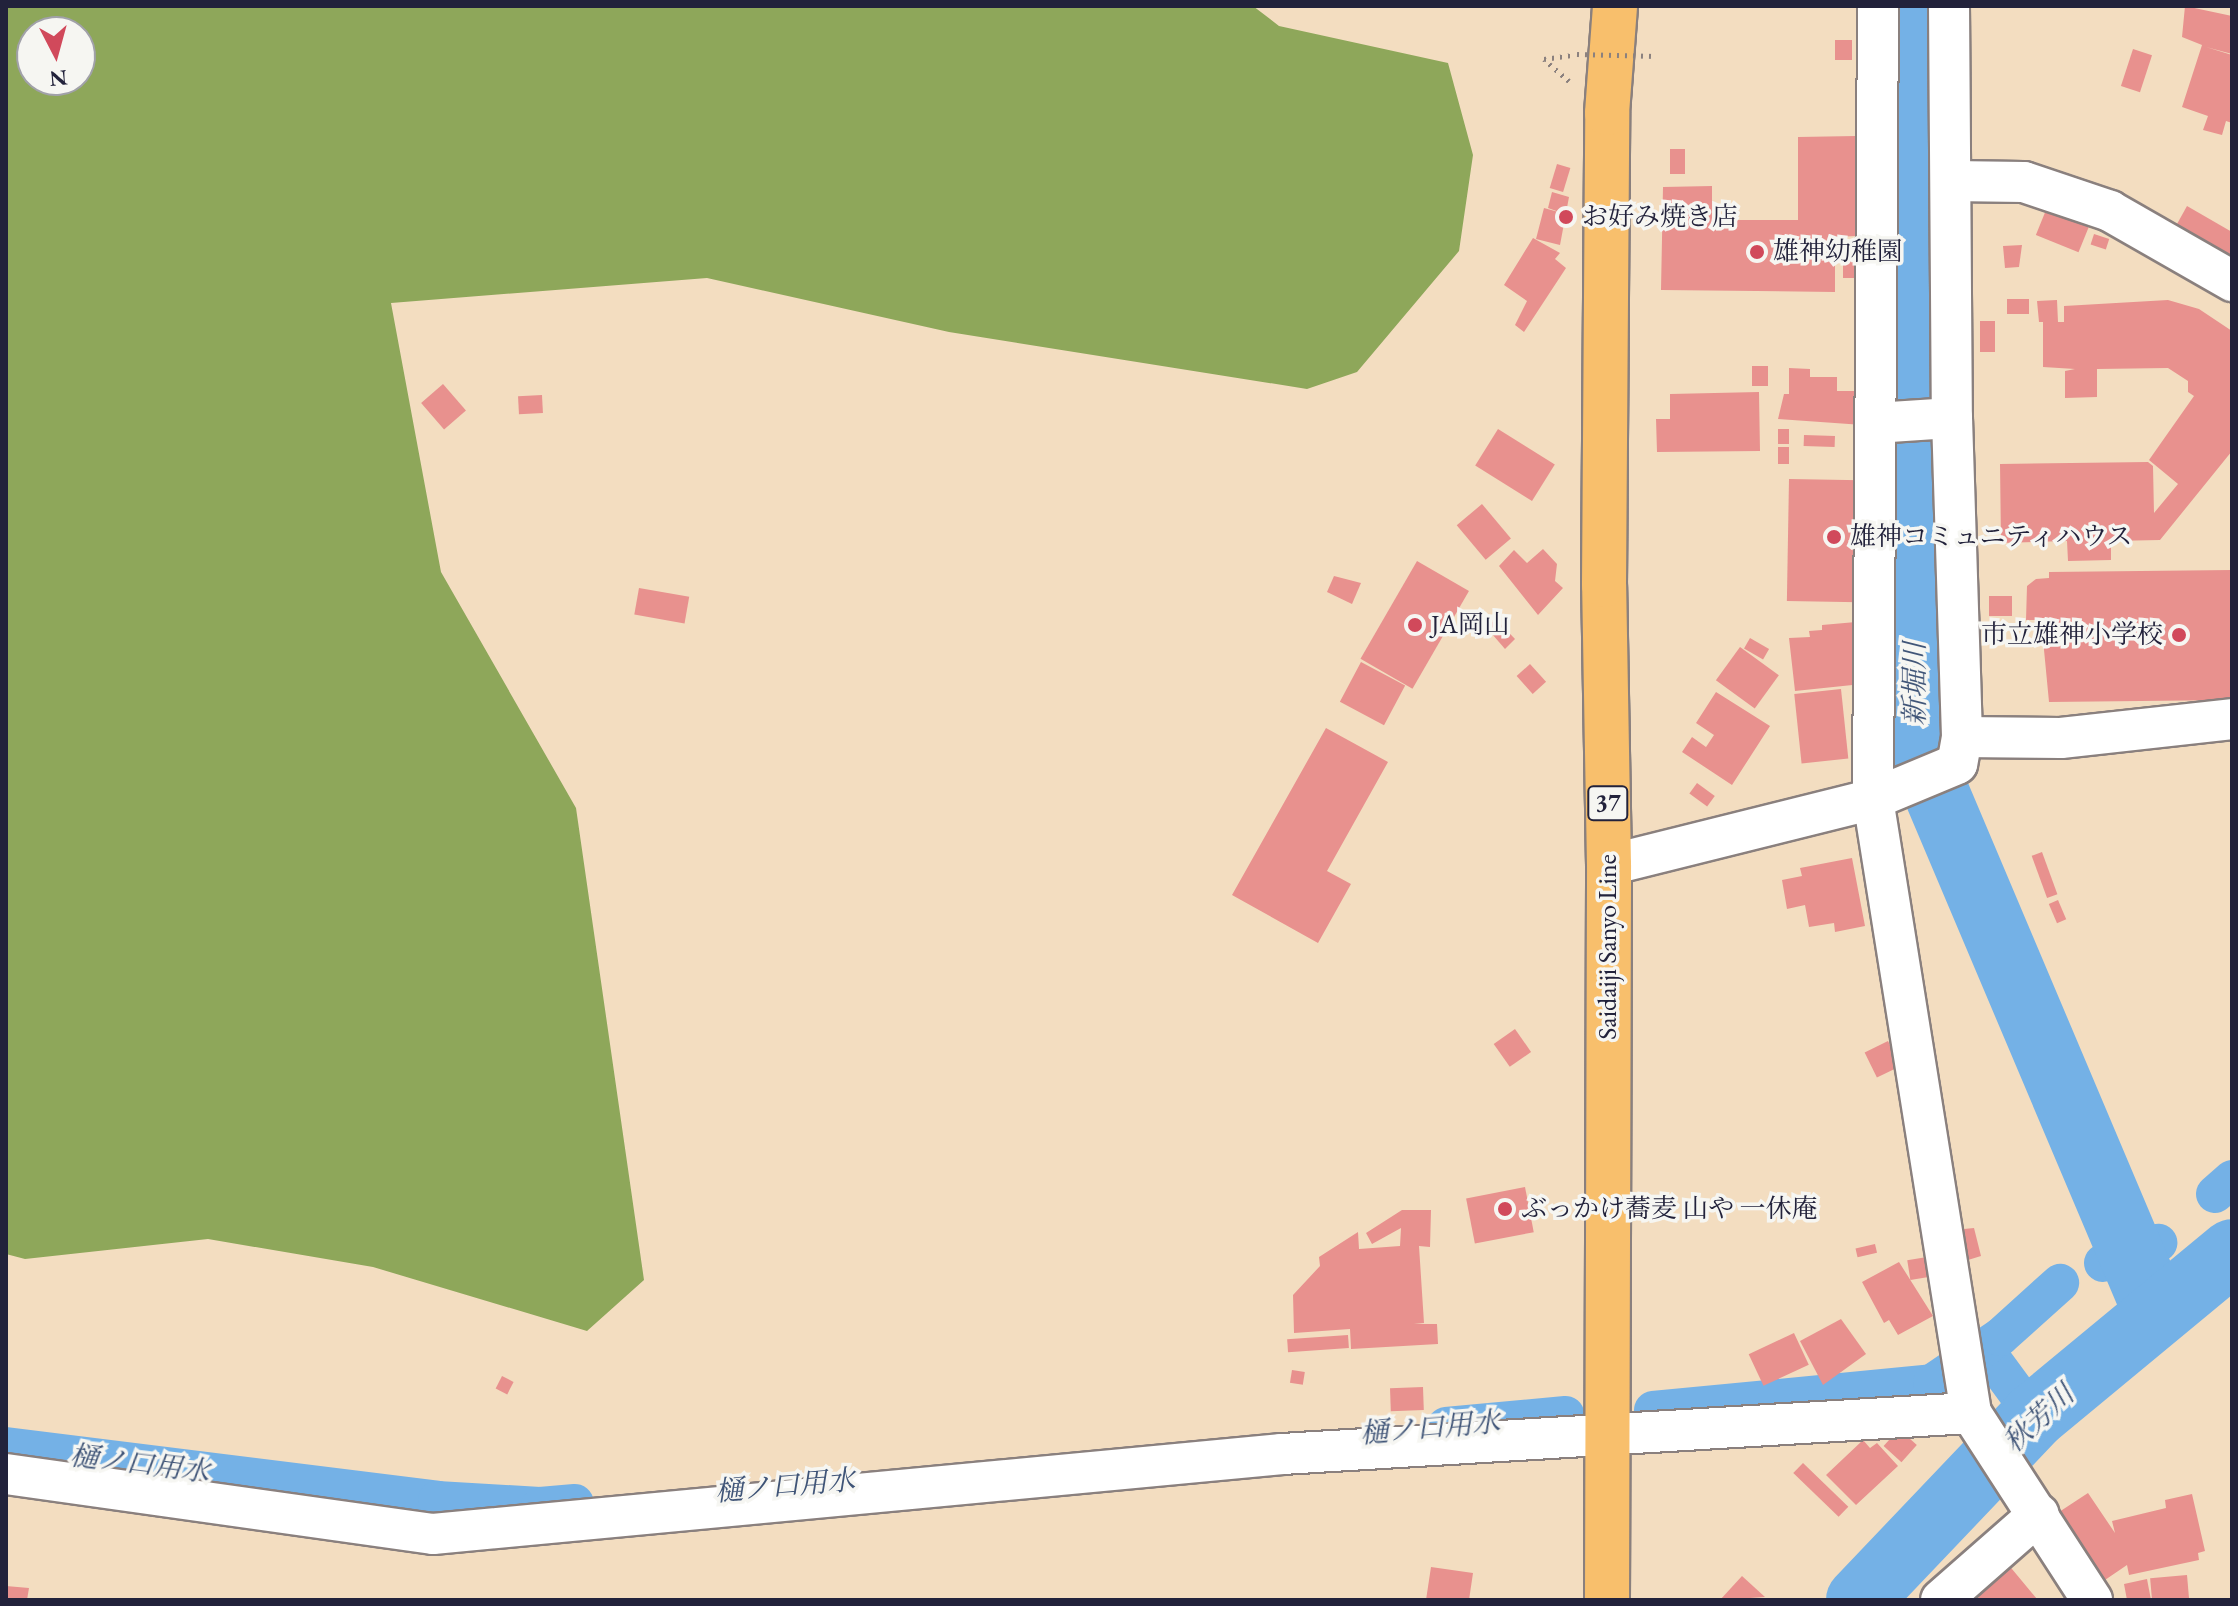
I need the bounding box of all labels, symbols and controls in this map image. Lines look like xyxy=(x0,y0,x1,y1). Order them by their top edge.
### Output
north arrow xyxy=(16,16,96,96)
text: N xyxy=(48,63,69,94)
place label: お好み焼き店 xyxy=(1582,201,1738,233)
marker: お好み焼き店 xyxy=(1557,208,1575,226)
place label: 雄神幼稚園 xyxy=(1773,236,1903,268)
marker: 雄神幼稚園 xyxy=(1748,243,1766,261)
place label: 雄神コミュニティハウス xyxy=(1850,521,2136,553)
marker: 雄神コミュニティハウス xyxy=(1825,528,1843,546)
place label: JA岡山 xyxy=(1431,609,1510,641)
marker: JA岡山 xyxy=(1406,616,1424,634)
place label: 市立雄神小学校 xyxy=(1981,619,2163,651)
marker: 市立雄神小学校 xyxy=(2170,626,2188,644)
water label: 新堀川 xyxy=(1897,642,1931,726)
road number: 37 xyxy=(1586,783,1630,823)
street label: Saidaiji Sanyo Line xyxy=(1592,854,1624,1040)
place label: ぶっかけ蕎麦 山や 一休庵 xyxy=(1521,1193,1817,1225)
marker: ぶっかけ蕎麦 山や 一休庵 xyxy=(1496,1200,1514,1218)
water label: 秋芳川 xyxy=(1996,1377,2080,1459)
water label: 樋ノ口用水 xyxy=(1359,1404,1501,1450)
water label: 樋ノ口用水 xyxy=(68,1438,212,1488)
water label: 樋ノ口用水 xyxy=(714,1462,856,1508)

